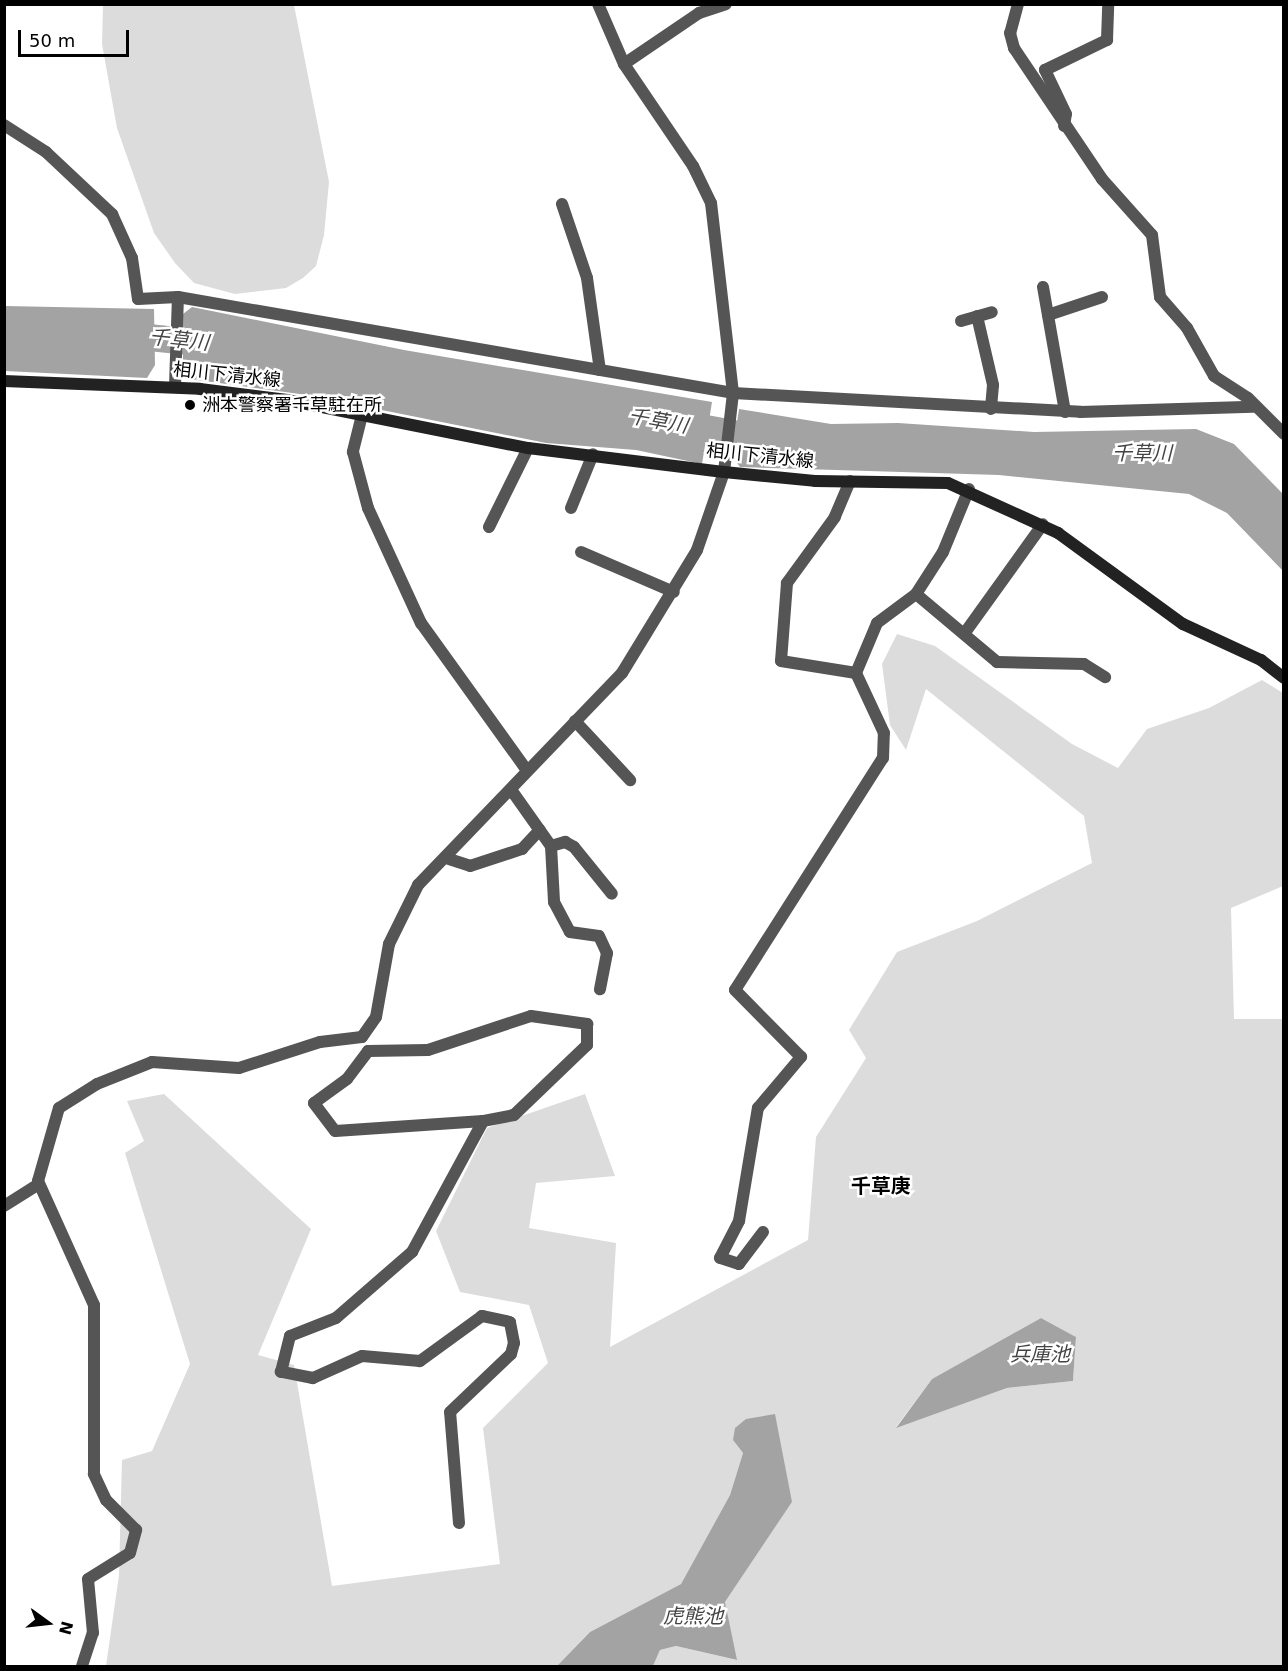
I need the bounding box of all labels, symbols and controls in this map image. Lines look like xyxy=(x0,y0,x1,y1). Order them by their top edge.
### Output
scale bar xyxy=(21,18,132,56)
text: 50 m xyxy=(29,30,75,51)
water label: 千草川 xyxy=(148,325,210,355)
street label: 相川下清水線 xyxy=(172,359,282,391)
place label: 洲本警察署千草駐在所 xyxy=(202,394,382,416)
marker: 洲本警察署千草駐在所 xyxy=(183,398,197,412)
water label: 千草川 xyxy=(626,404,690,438)
street label: 相川下清水線 xyxy=(705,440,815,472)
water label: 千草川 xyxy=(1112,441,1172,465)
district label: 千草庚 xyxy=(851,1174,911,1198)
water label: 兵庫池 xyxy=(1010,1342,1070,1366)
north arrow xyxy=(18,1593,78,1653)
water label: 虎熊池 xyxy=(663,1604,723,1628)
text: N xyxy=(55,1619,77,1637)

